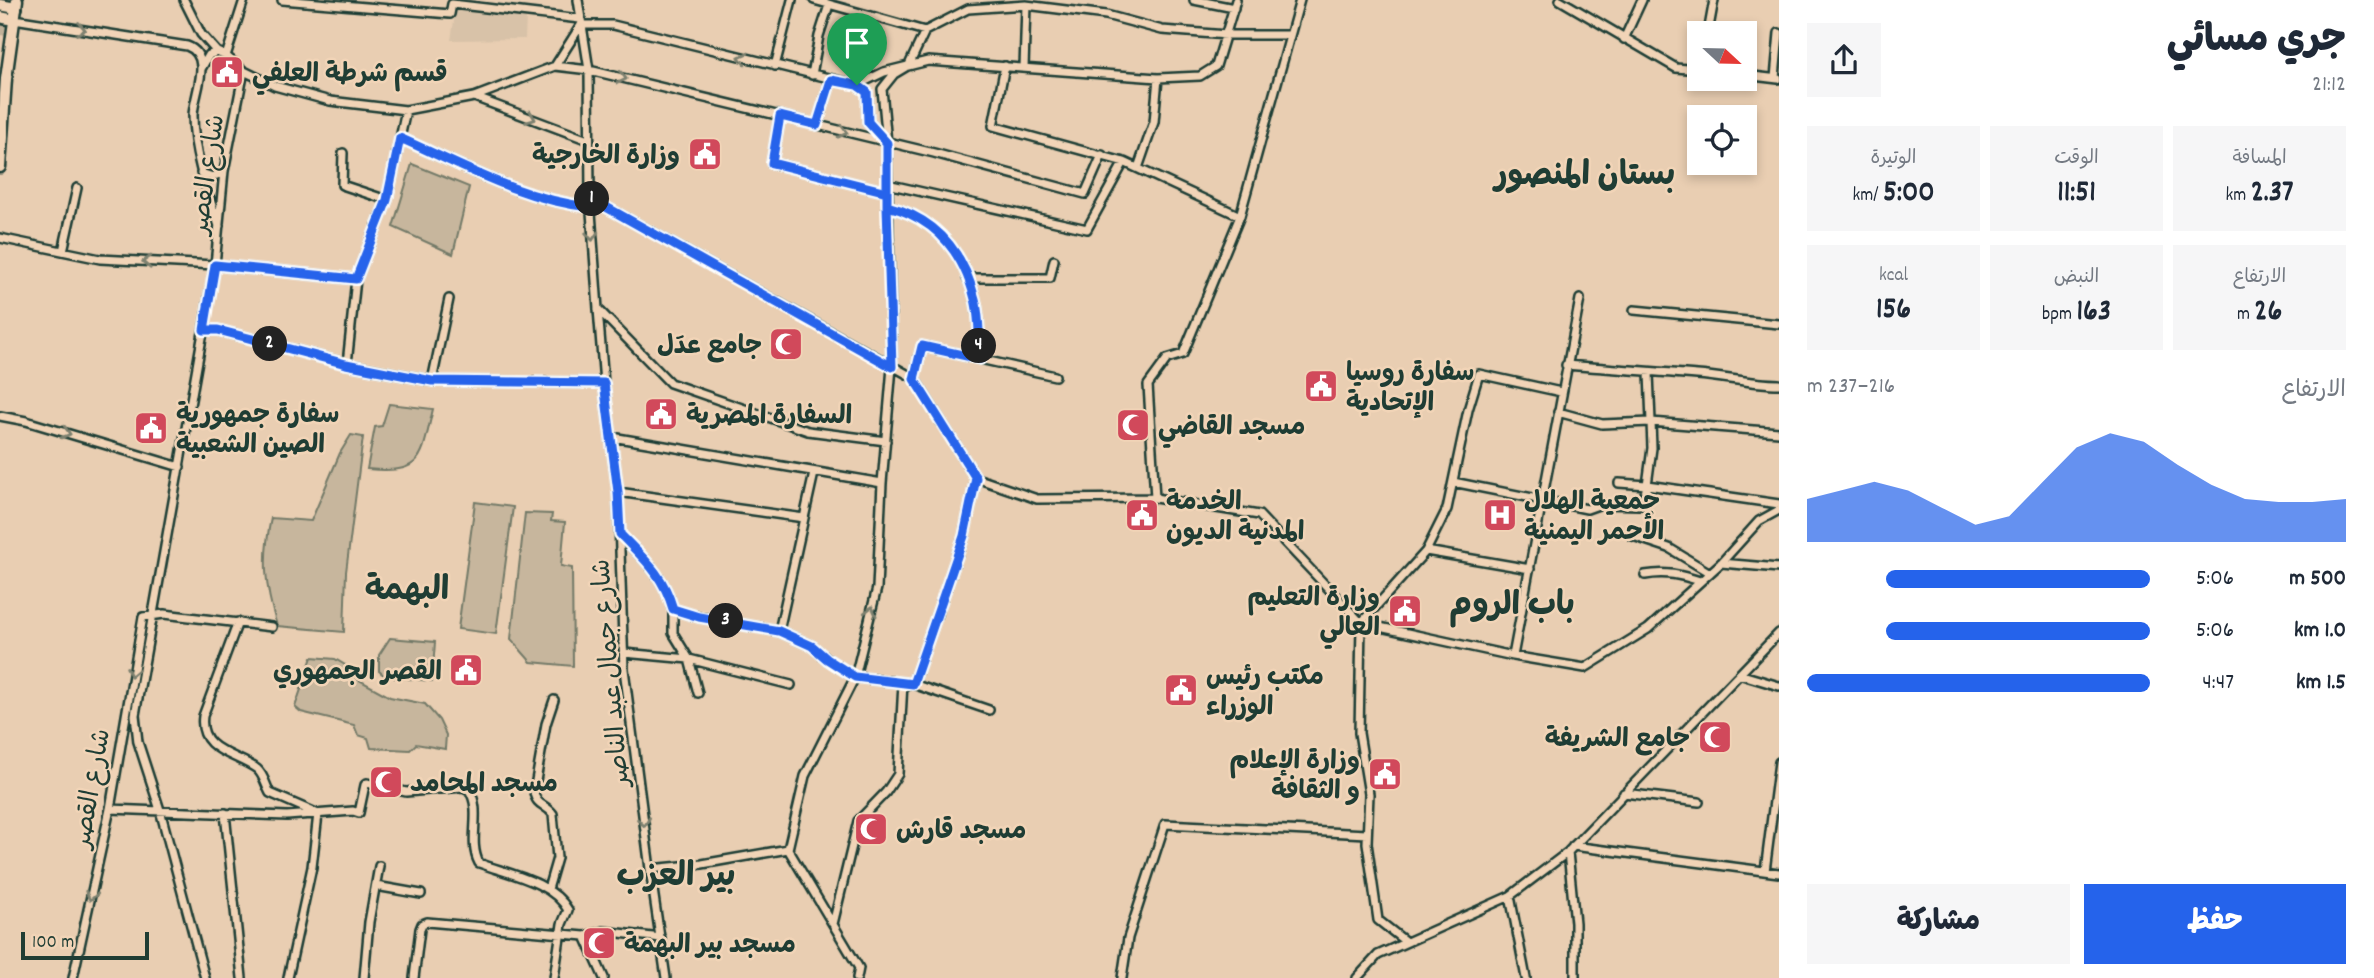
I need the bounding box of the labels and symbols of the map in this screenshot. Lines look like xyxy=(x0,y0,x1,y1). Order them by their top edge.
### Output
pin xyxy=(827,13,887,85)
one-way arrow xyxy=(76,21,87,36)
north arrow xyxy=(1687,21,1757,91)
one-way arrow xyxy=(737,52,749,66)
public building icon: قسم شرطة العلفي xyxy=(208,53,246,91)
place label: قسم شرطة العلفي xyxy=(252,57,448,96)
one-way arrow xyxy=(616,70,628,85)
one-way arrow xyxy=(525,110,537,124)
street label: شارع القصر xyxy=(182,112,236,239)
one-way arrow xyxy=(837,124,849,138)
public building icon: وزارة الخارجية xyxy=(686,135,724,173)
place label: وزارة الخارجية xyxy=(532,139,680,176)
district label: بستان المنصور xyxy=(1492,154,1675,201)
pin: 1 xyxy=(574,182,610,216)
one-way arrow xyxy=(585,231,600,242)
one-way arrow xyxy=(141,254,152,269)
mosque icon: جامع عدَل xyxy=(767,325,805,363)
pin: 2 xyxy=(252,326,288,362)
pin: 4 xyxy=(962,328,996,364)
place label: جامع عدَل xyxy=(657,329,762,366)
place label: سفارة روسيا الإتحادية xyxy=(1346,356,1474,423)
public building icon: سفارة روسيا الإتحادية xyxy=(1302,367,1340,405)
public building icon: السفارة المصرية xyxy=(642,395,680,433)
place label: سفارة جمهورية الصين الشعبية xyxy=(176,398,339,465)
place label: السفارة المصرية xyxy=(686,399,852,436)
mosque icon: مسجد القاضي xyxy=(1114,406,1152,444)
public building icon: سفارة جمهورية الصين الشعبية xyxy=(132,409,170,447)
place label: مسجد القاضي xyxy=(1158,410,1305,449)
one-way arrow xyxy=(60,425,72,440)
place label: الخدمة المدنية الديون xyxy=(1166,485,1304,552)
place label: جمعية الهلال الأحمر اليمنية xyxy=(1524,485,1664,552)
public building icon: الخدمة المدنية الديون xyxy=(1123,496,1161,534)
hospital icon: جمعية الهلال الأحمر اليمنية xyxy=(1481,496,1519,534)
street label: شارع جمال عبد الناصر xyxy=(584,557,641,790)
district label: البهمة xyxy=(365,569,449,616)
place label: وزارة التعليم العالي xyxy=(1248,581,1380,650)
district label: باب الروم xyxy=(1449,584,1575,631)
public building icon: وزارة التعليم العالي xyxy=(1386,592,1424,630)
pin: 3 xyxy=(708,604,744,638)
one-way arrow xyxy=(863,605,877,617)
public building icon: القصر الجمهوري xyxy=(447,651,485,689)
place label: القصر الجمهوري xyxy=(273,655,442,692)
place label: مكتب رئيس الوزراء xyxy=(1206,660,1324,727)
one-way arrow xyxy=(126,666,141,678)
public building icon: مكتب رئيس الوزراء xyxy=(1162,671,1200,709)
mosque icon: جامع الشريفة xyxy=(1696,718,1734,756)
place label: جامع الشريفة xyxy=(1545,722,1690,759)
street label: شارع القصر xyxy=(64,726,122,853)
place label: وزارة الإعلام و الثقافة xyxy=(1229,744,1360,811)
public building icon: وزارة الإعلام و الثقافة xyxy=(1366,755,1404,793)
mosque icon: مسجد المحامد xyxy=(367,763,405,801)
place label: مسجد المحامد xyxy=(410,767,558,804)
mosque icon: مسجد قارش xyxy=(852,810,890,848)
place label: مسجد قارش xyxy=(896,814,1026,851)
one-way arrow xyxy=(636,817,651,828)
district label: بير العزب xyxy=(616,855,736,902)
one-way arrow xyxy=(85,890,100,902)
mosque icon: مسجد بير البهمة xyxy=(580,924,618,962)
place label: مسجد بير البهمة xyxy=(624,928,796,965)
scale bar xyxy=(21,929,149,961)

